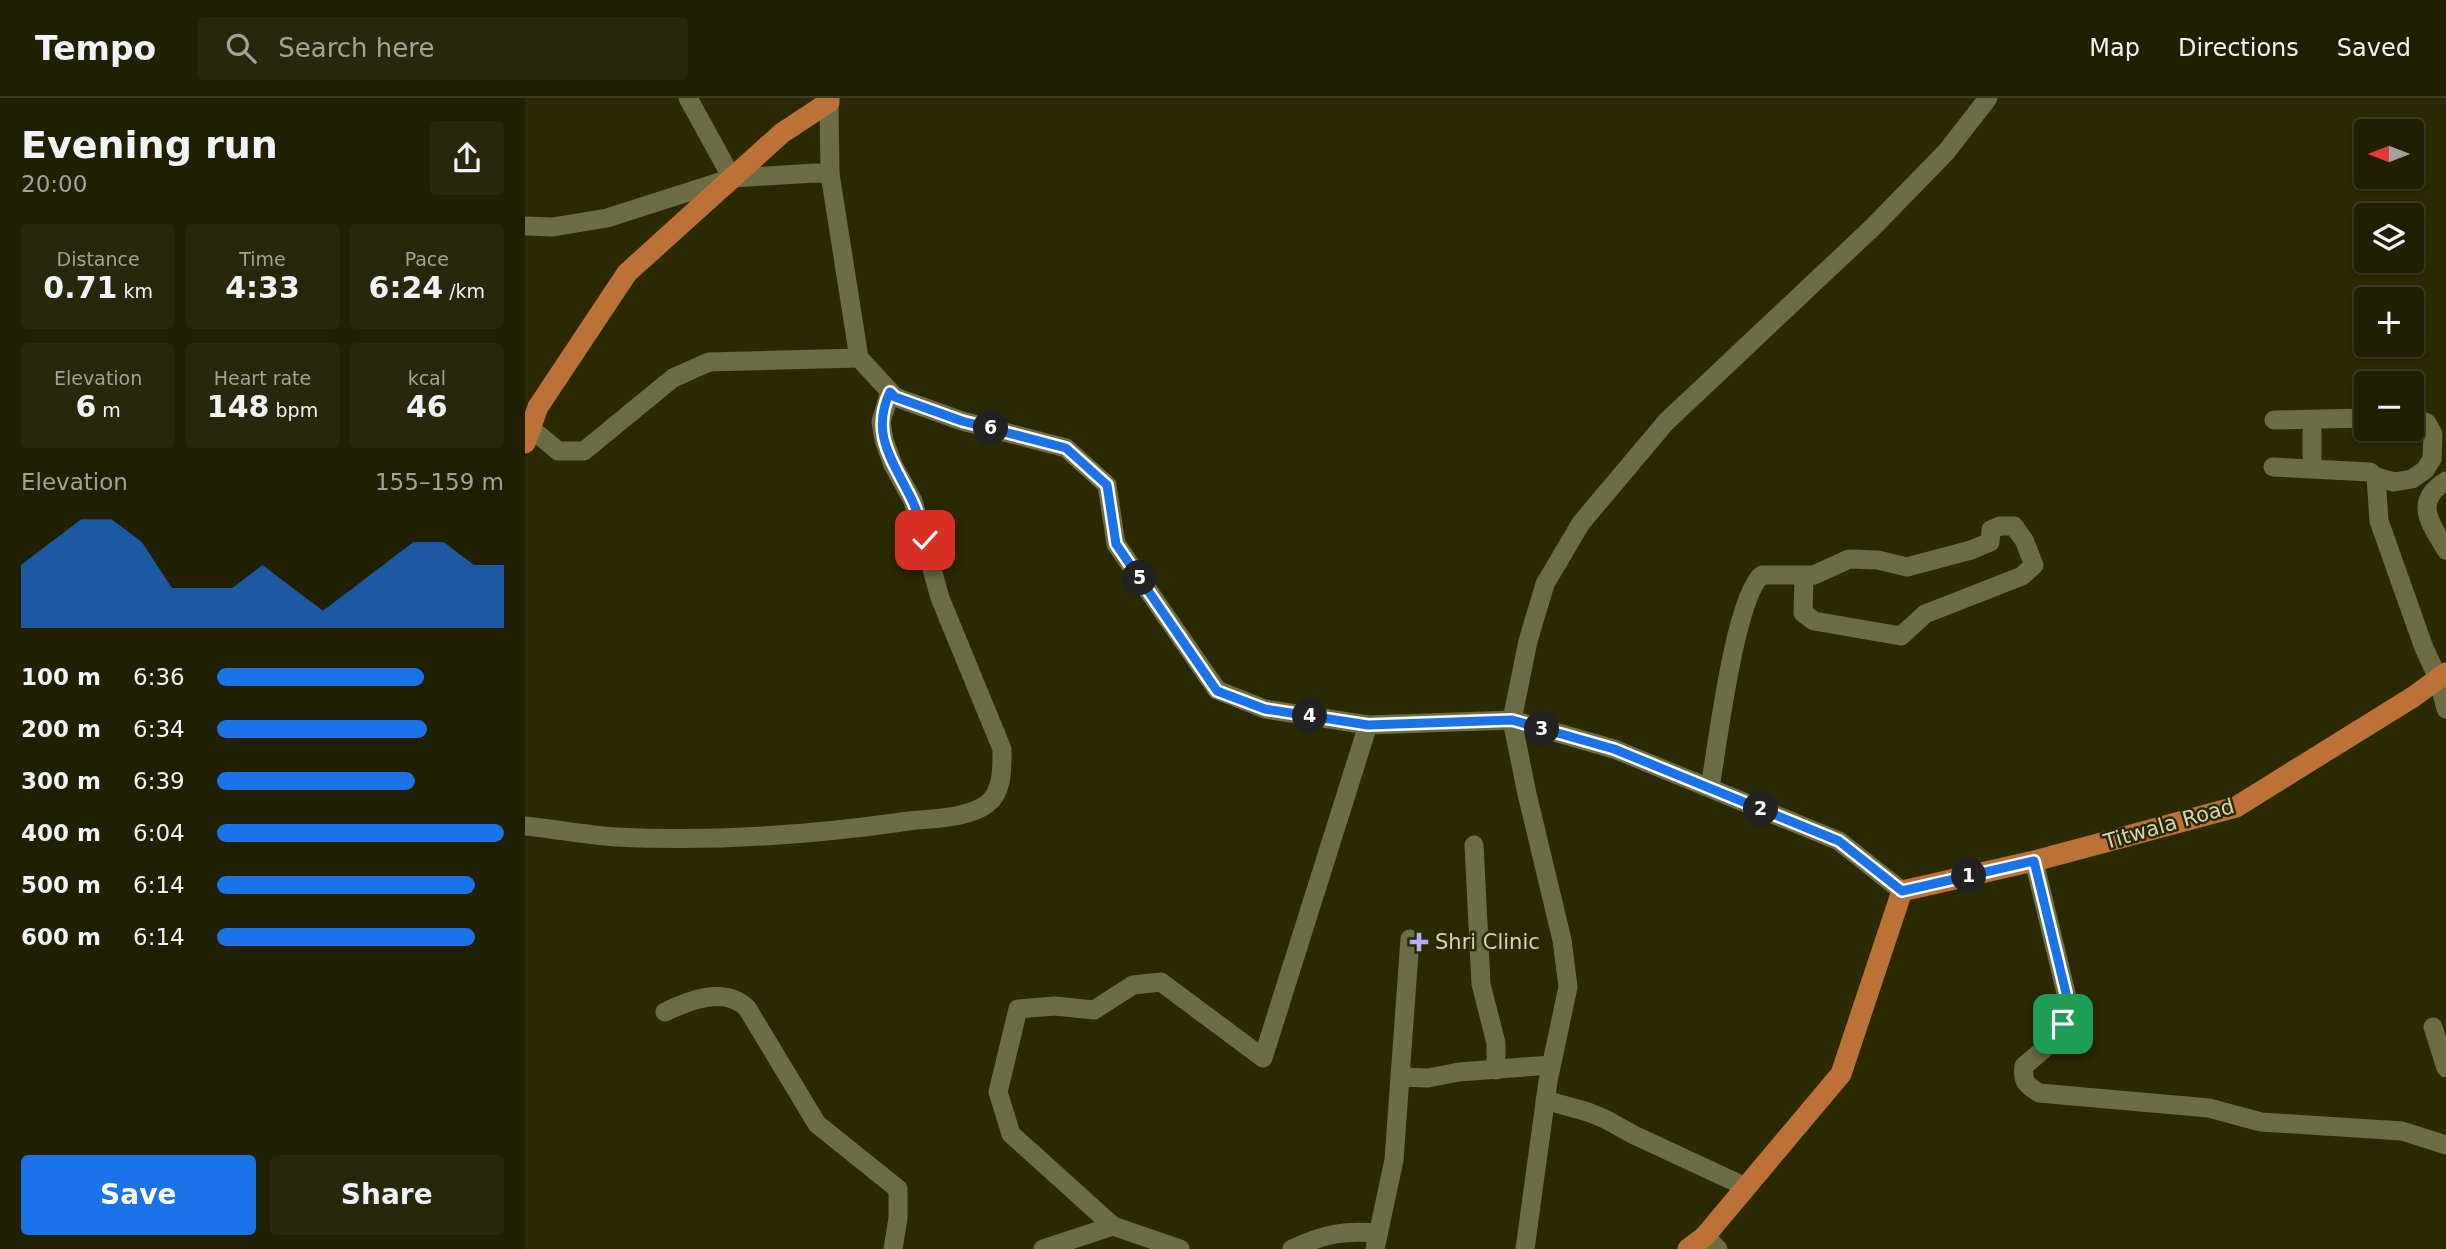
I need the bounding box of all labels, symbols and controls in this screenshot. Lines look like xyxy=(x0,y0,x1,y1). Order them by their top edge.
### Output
search box xyxy=(198,17,688,80)
text: Tempo xyxy=(35,29,156,68)
icon: search xyxy=(222,29,260,67)
text: Search here xyxy=(278,33,434,63)
text: Map xyxy=(2089,34,2140,62)
text: Directions xyxy=(2178,34,2299,62)
text: Saved xyxy=(2337,34,2411,62)
north arrow xyxy=(2354,119,2424,189)
map controls xyxy=(2354,119,2424,441)
button: share xyxy=(430,121,504,195)
text: Evening run xyxy=(21,123,278,167)
text: 20:00 xyxy=(21,171,87,197)
button: layers xyxy=(2354,203,2424,273)
text: Distance xyxy=(57,248,140,270)
text: Time xyxy=(239,248,286,270)
text: Pace xyxy=(405,248,449,270)
text: 0.71 xyxy=(43,270,117,305)
text: 4:33 xyxy=(225,270,300,305)
text: 6:24 xyxy=(369,270,443,305)
text: km xyxy=(117,280,153,302)
text: /km xyxy=(443,280,485,302)
button: + xyxy=(2354,287,2424,357)
text: Elevation xyxy=(54,367,142,389)
text: Heart rate xyxy=(214,367,311,389)
text: kcal xyxy=(408,367,446,389)
button: − xyxy=(2354,371,2424,441)
text: 6 xyxy=(75,389,96,424)
text: 148 xyxy=(207,389,269,424)
text: 46 xyxy=(406,389,448,424)
text: m xyxy=(96,399,121,421)
text: bpm xyxy=(269,399,318,421)
pin: 6 xyxy=(973,410,1009,446)
text: 6 xyxy=(984,416,997,438)
text: Elevation xyxy=(21,469,128,495)
text: 155–159 m xyxy=(375,469,504,495)
pin xyxy=(895,510,955,570)
icon: check xyxy=(906,521,944,559)
pin: 5 xyxy=(1123,560,1157,596)
text: 5 xyxy=(1133,566,1146,588)
text: 100 m xyxy=(21,664,101,690)
text: 6:36 xyxy=(133,664,185,690)
pin: 4 xyxy=(1293,698,1327,734)
text: 4 xyxy=(1303,704,1316,726)
pin: 3 xyxy=(1525,712,1559,746)
text: 200 m xyxy=(21,716,101,742)
text: 6:34 xyxy=(133,716,185,742)
text: 3 xyxy=(1535,717,1548,739)
text: 300 m xyxy=(21,768,101,794)
text: 6:39 xyxy=(133,768,185,794)
pin: 2 xyxy=(1743,792,1779,826)
street label: Titwala Road xyxy=(2100,794,2237,854)
text: 2 xyxy=(1754,797,1767,819)
text: 400 m xyxy=(21,820,101,846)
text: 6:04 xyxy=(133,820,185,846)
pin: 1 xyxy=(1951,858,1987,894)
text: 1 xyxy=(1962,864,1975,886)
text: 500 m xyxy=(21,872,101,898)
text: 6:14 xyxy=(133,872,185,898)
text: 600 m xyxy=(21,924,101,950)
text: 6:14 xyxy=(133,924,185,950)
place label: Shri Clinic xyxy=(1435,930,1540,954)
marker: Shri Clinic xyxy=(1409,932,1429,952)
pin xyxy=(2033,994,2093,1054)
icon: arrive xyxy=(2044,1005,2082,1043)
button: Save xyxy=(21,1155,256,1235)
button: Share xyxy=(270,1155,504,1235)

